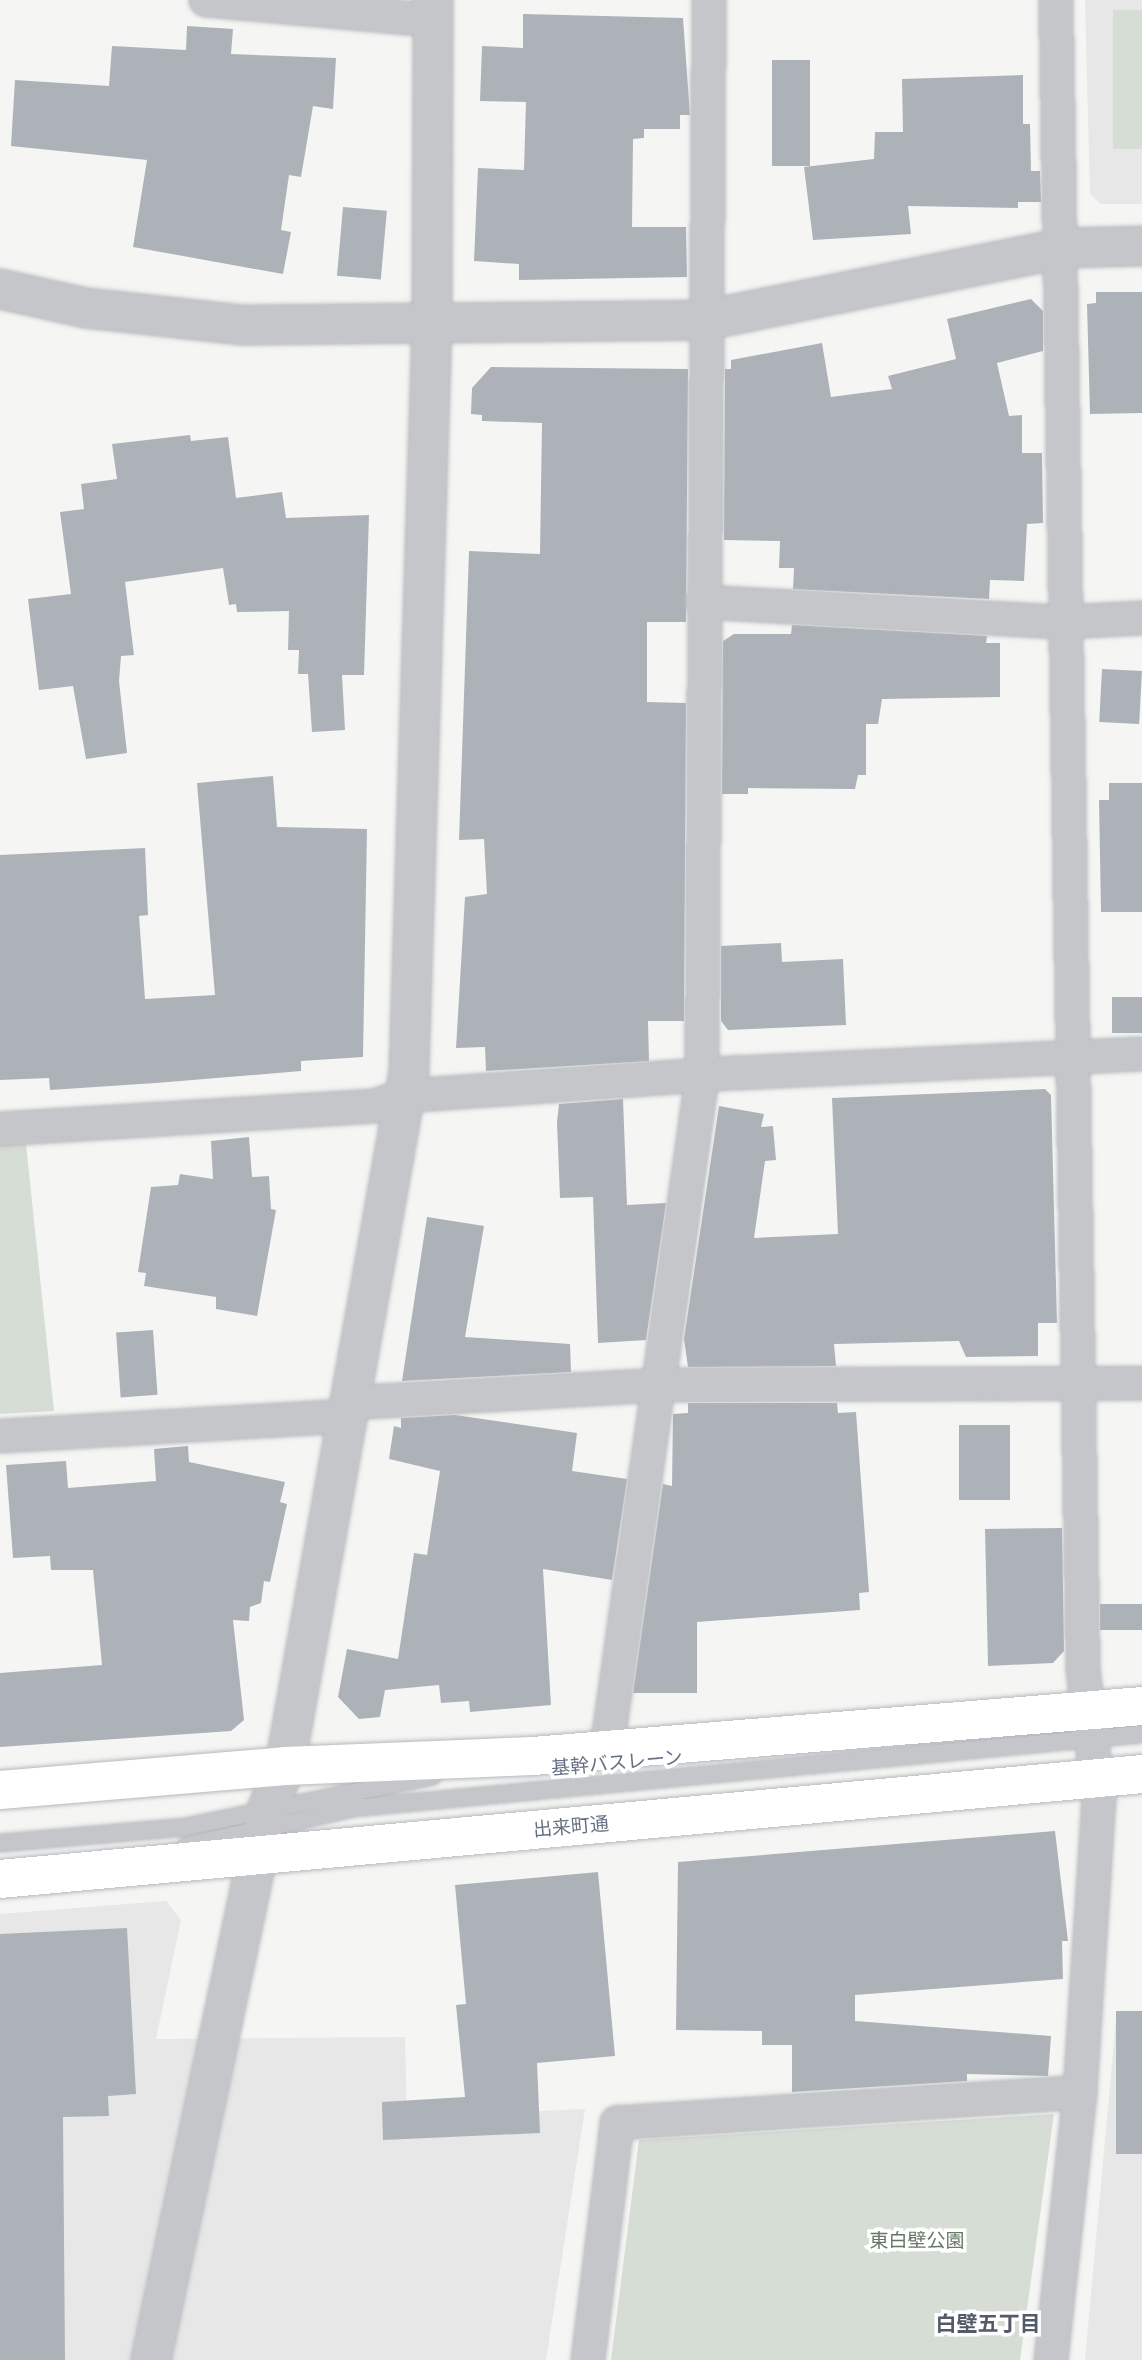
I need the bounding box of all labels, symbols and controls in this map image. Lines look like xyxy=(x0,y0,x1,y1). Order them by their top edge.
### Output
street label: 基幹バスレーン xyxy=(550,1746,684,1780)
street label: 出来町通 xyxy=(532,1812,610,1842)
park label: 東白壁公園 xyxy=(870,2230,964,2252)
district label: 白壁五丁目 xyxy=(936,2311,1040,2337)

